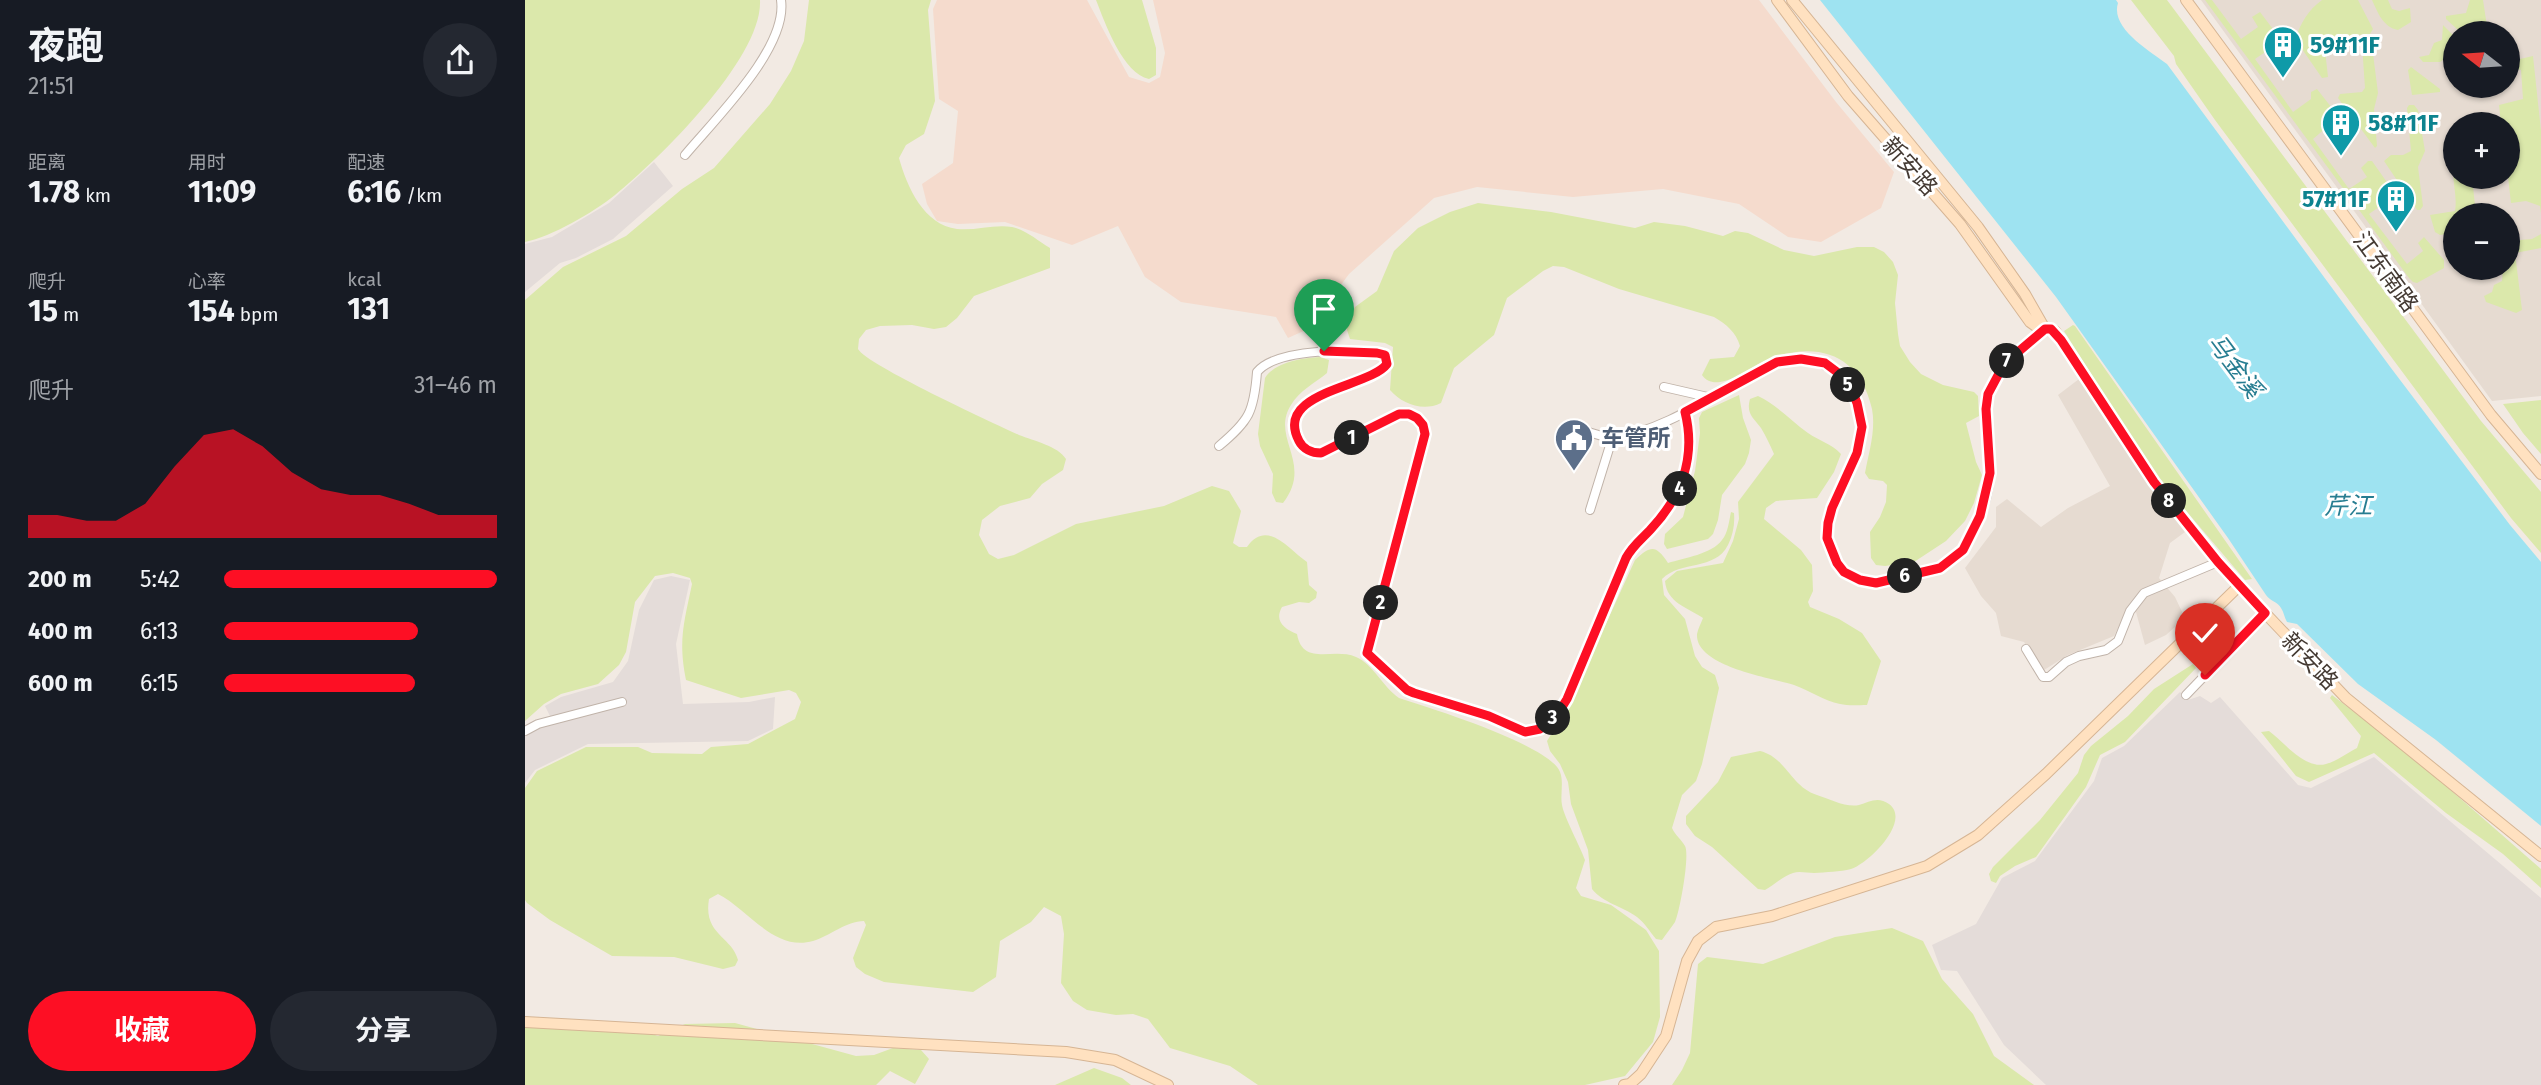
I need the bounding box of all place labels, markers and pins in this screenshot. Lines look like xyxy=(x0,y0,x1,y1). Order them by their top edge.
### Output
building icon: 59#11F xyxy=(2262,24,2304,79)
place label: 59#11F xyxy=(2310,31,2380,59)
building icon: 58#11F xyxy=(2320,102,2362,157)
place label: 58#11F xyxy=(2368,109,2439,137)
building icon: 57#11F xyxy=(2375,178,2417,233)
place label: 57#11F xyxy=(2302,185,2369,213)
pin xyxy=(1294,279,1354,351)
pin: 7 xyxy=(1989,344,2025,378)
pin: 5 xyxy=(1831,368,1865,402)
public building icon: 车管所 xyxy=(1553,417,1595,472)
pin: 1 xyxy=(1335,420,1369,456)
place label: 车管所 xyxy=(1601,424,1670,452)
pin: 4 xyxy=(1663,472,1697,506)
pin: 8 xyxy=(2151,484,2187,518)
pin: 6 xyxy=(1887,558,1923,594)
pin: 2 xyxy=(1363,586,1399,620)
pin xyxy=(2175,603,2235,675)
pin: 3 xyxy=(1535,700,1571,736)

